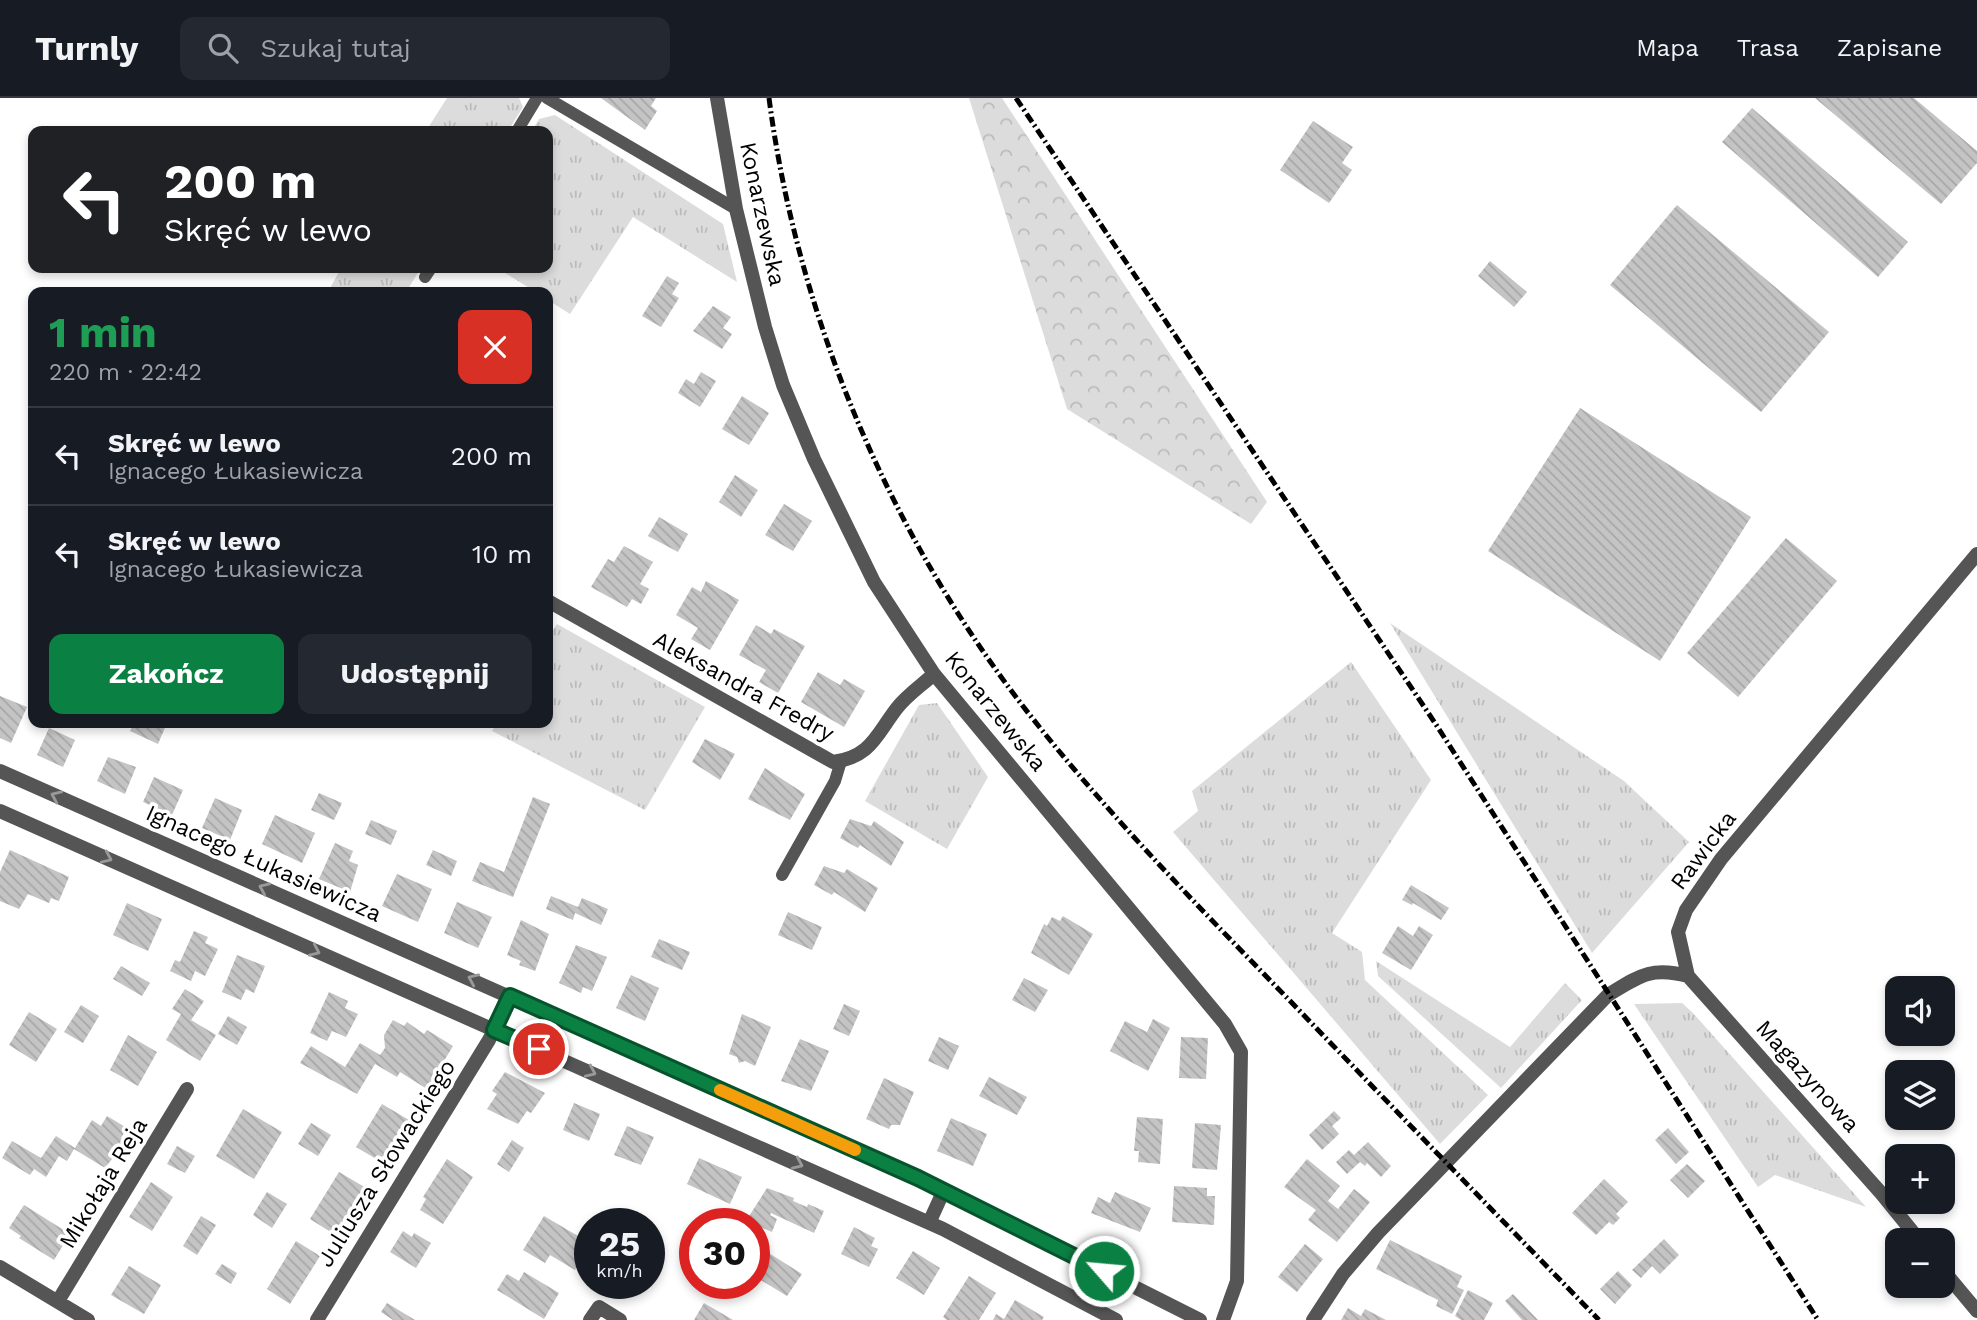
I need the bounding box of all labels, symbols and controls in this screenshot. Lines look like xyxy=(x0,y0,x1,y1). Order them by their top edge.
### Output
search box xyxy=(180,17,670,80)
text: Turnly xyxy=(35,29,138,68)
icon: search xyxy=(204,29,242,67)
text: Szukaj tutaj xyxy=(260,33,411,63)
text: Mapa xyxy=(1636,34,1699,62)
text: Trasa xyxy=(1737,34,1799,62)
text: Zapisane xyxy=(1837,34,1942,62)
street label: Konarzewska xyxy=(734,140,791,289)
text: 200 m xyxy=(164,152,316,210)
icon: left xyxy=(49,154,140,245)
text: Skręć w lewo xyxy=(164,211,372,249)
text: 1 min xyxy=(49,308,157,357)
button: close xyxy=(458,310,532,384)
text: 220 m · 22:42 xyxy=(49,359,202,386)
text: Skręć w lewo xyxy=(108,428,281,458)
icon: left xyxy=(49,437,87,475)
text: 200 m xyxy=(451,441,532,471)
text: Ignacego Łukasiewicza xyxy=(108,458,363,485)
text: Skręć w lewo xyxy=(108,526,281,556)
icon: left xyxy=(49,535,87,573)
text: 10 m xyxy=(472,539,532,569)
text: Ignacego Łukasiewicza xyxy=(108,556,363,583)
street label: Aleksandra Fredry xyxy=(649,626,839,747)
button: Zakończ xyxy=(49,634,284,714)
button: Udostępnij xyxy=(298,634,532,714)
street label: Konarzewska xyxy=(939,646,1052,777)
one-way arrow xyxy=(51,790,63,804)
street label: Ignacego Łukasiewicza xyxy=(142,799,386,928)
street label: Rawicka xyxy=(1665,805,1742,895)
one-way arrow xyxy=(100,850,112,864)
one-way arrow xyxy=(259,882,272,896)
one-way arrow xyxy=(308,942,320,956)
one-way arrow xyxy=(467,973,480,987)
map controls xyxy=(1885,976,1955,1298)
button: sound xyxy=(1885,976,1955,1046)
street label: Magazynowa xyxy=(1750,1015,1865,1138)
pin xyxy=(509,1019,569,1079)
icon: arrive xyxy=(520,1030,558,1068)
street label: Juliusza Słowackiego xyxy=(312,1055,461,1272)
button: layers xyxy=(1885,1060,1955,1130)
one-way arrow xyxy=(583,1064,596,1078)
street label: Mikołaja Reja xyxy=(54,1113,153,1253)
button: + xyxy=(1885,1144,1955,1214)
one-way arrow xyxy=(791,1156,804,1170)
speed limit sign: 30 xyxy=(679,1208,770,1299)
text: 25 xyxy=(599,1223,640,1265)
button: − xyxy=(1885,1228,1955,1298)
position arrow xyxy=(1067,1234,1141,1308)
text: km/h xyxy=(596,1260,643,1281)

